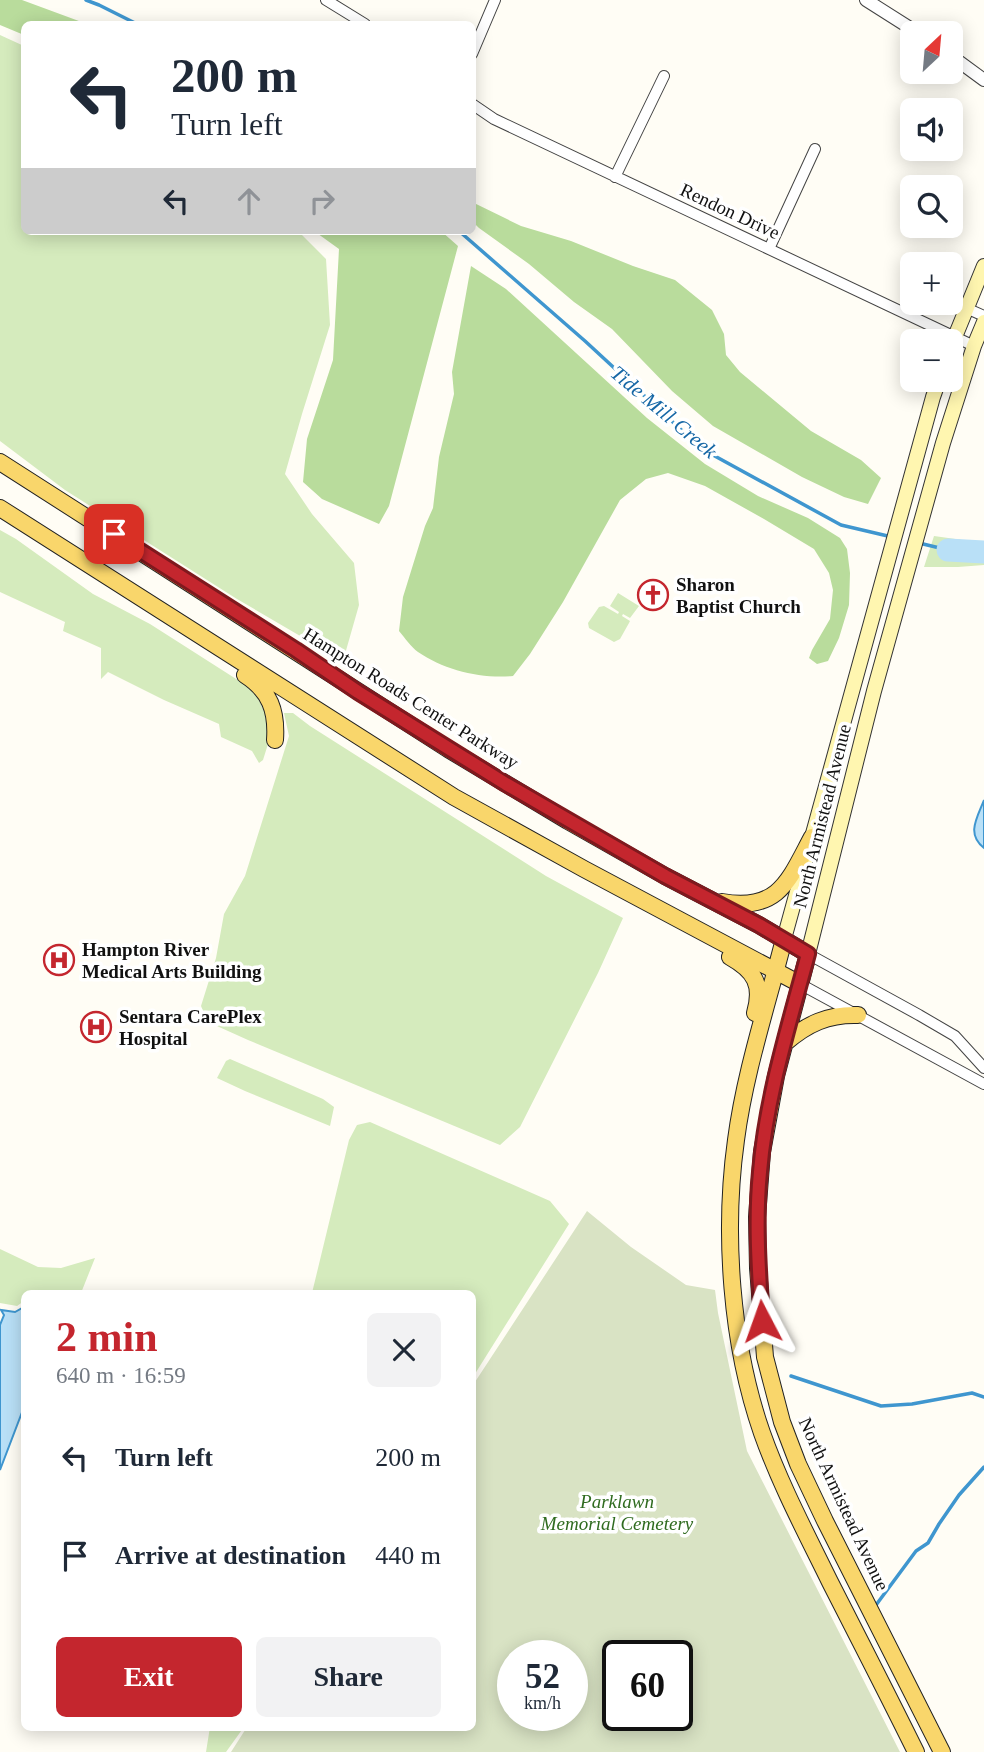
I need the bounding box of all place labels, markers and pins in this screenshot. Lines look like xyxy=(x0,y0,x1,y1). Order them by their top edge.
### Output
pin xyxy=(84,504,144,564)
place label: Sharon Baptist Church xyxy=(676,574,801,617)
church icon: Sharon Baptist Church xyxy=(636,578,670,612)
place label: Hampton River Medical Arts Building xyxy=(82,939,262,982)
hospital icon: Hampton River Medical Arts Building xyxy=(42,943,76,977)
place label: Sentara CarePlex Hospital xyxy=(119,1006,262,1049)
hospital icon: Sentara CarePlex Hospital xyxy=(79,1010,113,1044)

